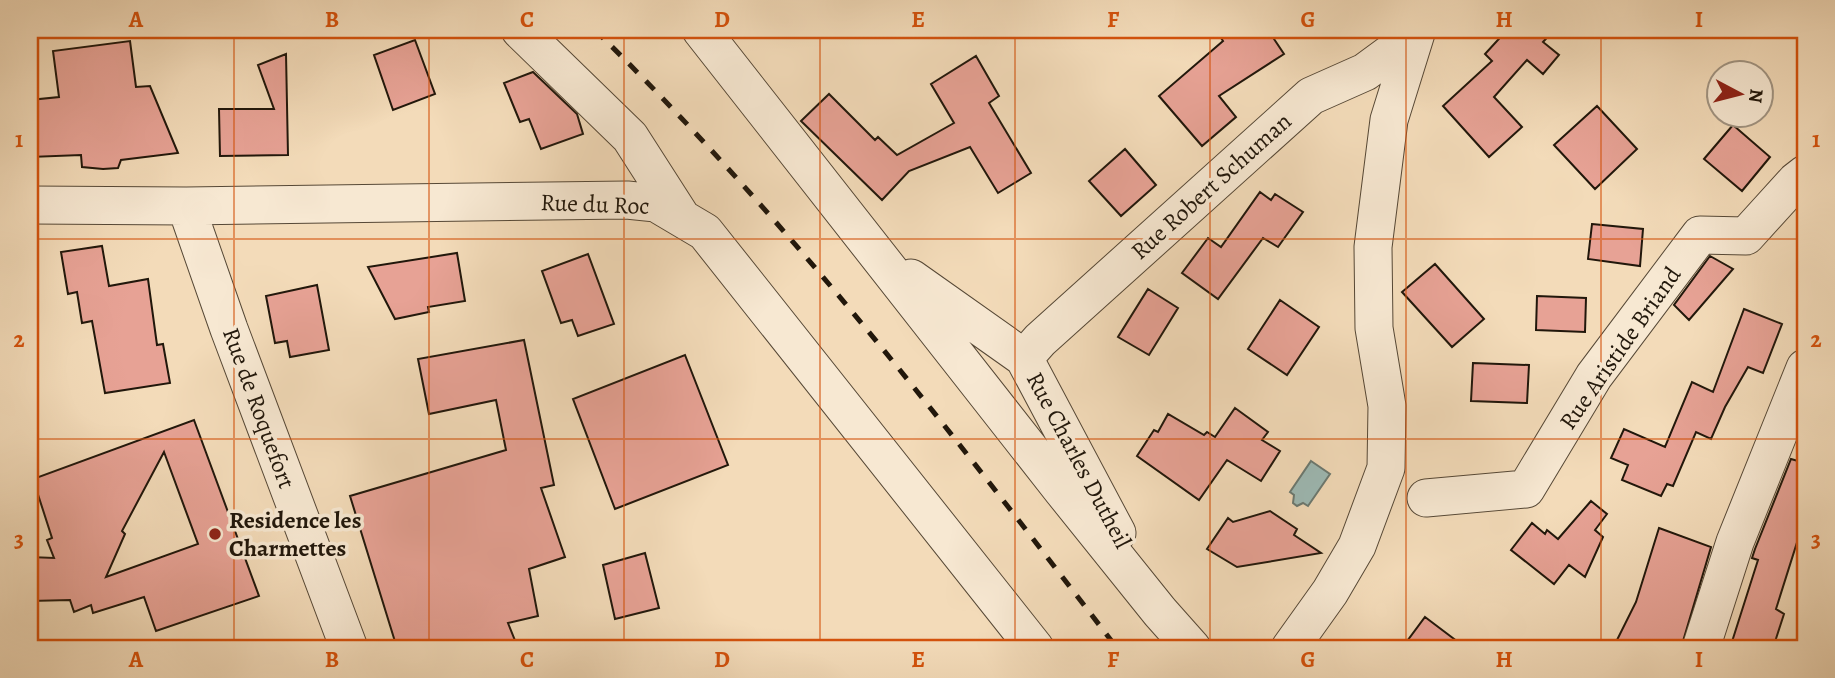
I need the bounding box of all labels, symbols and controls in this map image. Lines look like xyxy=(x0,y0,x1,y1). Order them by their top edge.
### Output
text: A xyxy=(128,4,144,35)
text: B xyxy=(325,4,339,35)
text: C xyxy=(520,4,534,35)
text: D xyxy=(714,4,730,35)
text: E xyxy=(911,4,925,35)
text: F xyxy=(1107,4,1120,35)
text: G xyxy=(1300,4,1316,35)
text: H xyxy=(1495,4,1513,35)
text: I xyxy=(1695,4,1703,35)
north arrow xyxy=(1706,60,1776,130)
text: N xyxy=(1742,87,1770,105)
street label: Rue Robert Schuman xyxy=(1124,105,1298,267)
text: 1 xyxy=(15,124,23,155)
text: 1 xyxy=(1812,124,1820,155)
street label: Rue du Roc xyxy=(540,186,650,222)
street label: Rue Aristide Briand xyxy=(1552,260,1688,436)
street label: Rue de Roquefort xyxy=(215,323,303,493)
text: 2 xyxy=(13,324,25,355)
text: 2 xyxy=(1810,324,1822,355)
street label: Rue Charles Dutheil xyxy=(1019,366,1139,554)
place label: Residence les Charmettes xyxy=(229,504,361,564)
text: 3 xyxy=(14,524,24,555)
text: 3 xyxy=(1811,524,1821,555)
marker: Residence les Charmettes xyxy=(207,526,223,542)
text: A xyxy=(128,644,144,675)
text: B xyxy=(325,644,339,675)
text: C xyxy=(520,644,534,675)
text: D xyxy=(714,644,730,675)
text: E xyxy=(911,644,925,675)
text: F xyxy=(1107,644,1120,675)
text: G xyxy=(1300,644,1316,675)
text: H xyxy=(1495,644,1513,675)
text: I xyxy=(1695,644,1703,675)

